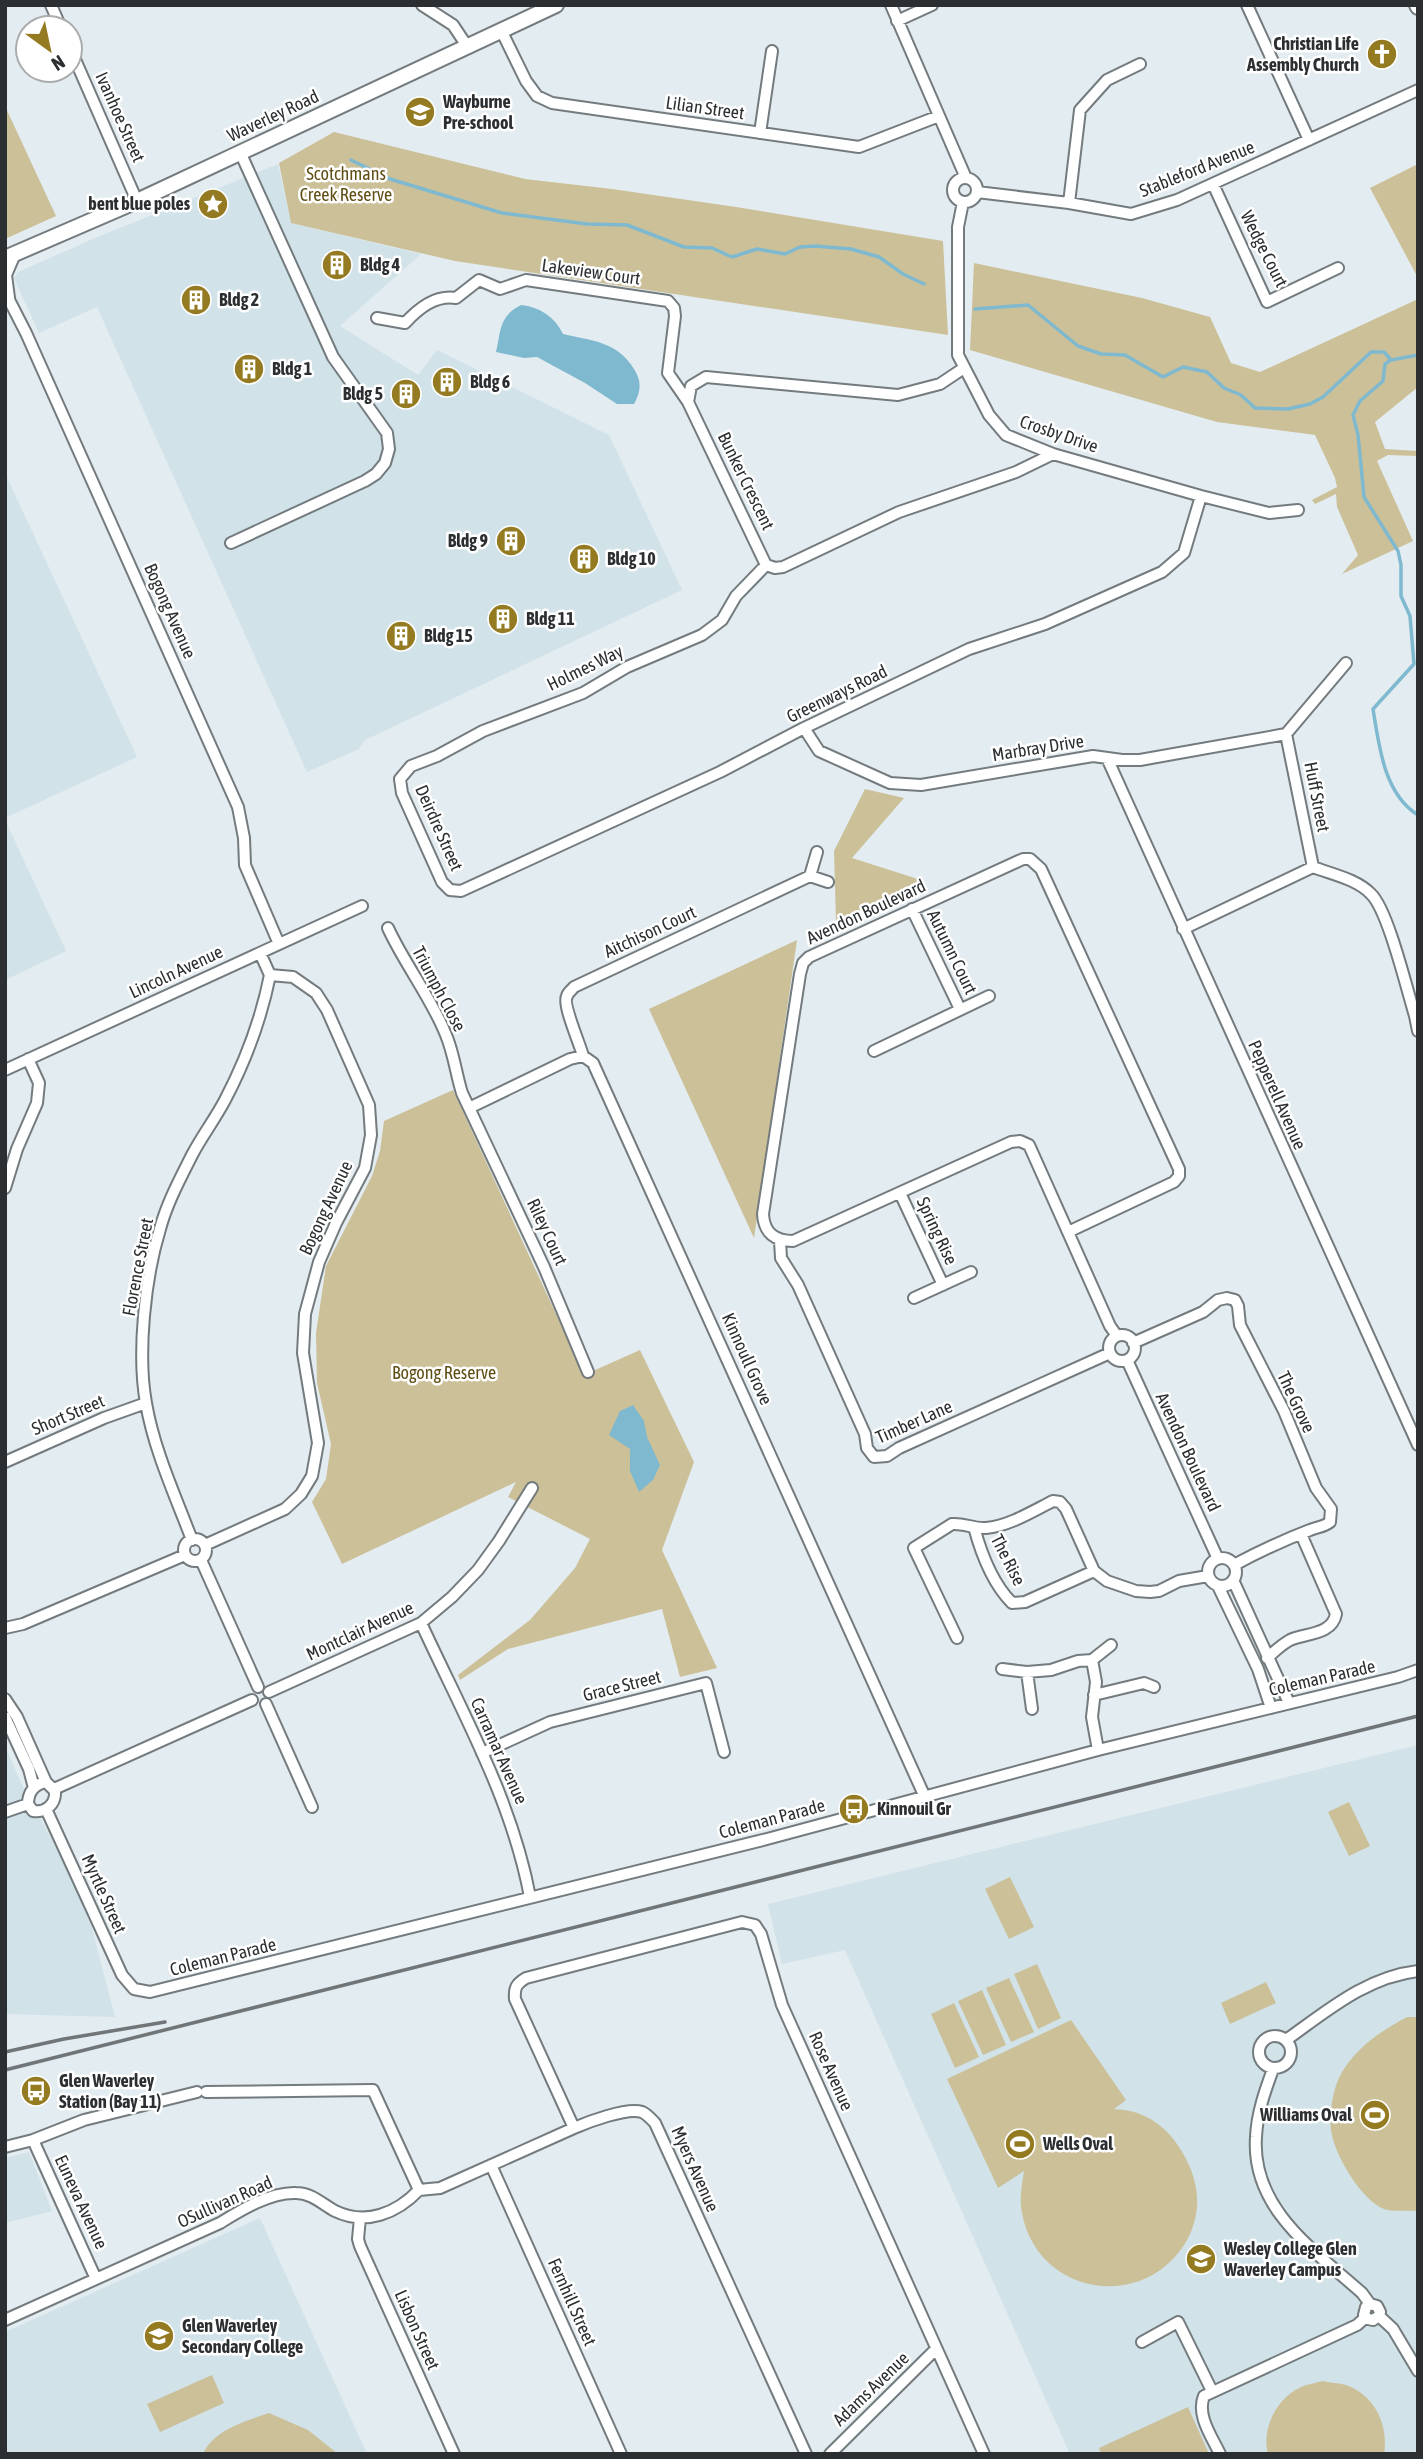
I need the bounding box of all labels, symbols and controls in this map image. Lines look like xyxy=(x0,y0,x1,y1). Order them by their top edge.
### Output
north arrow xyxy=(14,14,84,84)
place label: Christian Life Assembly Church xyxy=(1246,33,1359,75)
church icon: Christian Life Assembly Church xyxy=(1365,37,1399,71)
text: N xyxy=(48,51,69,76)
street label: Ivanhoe Street xyxy=(91,69,150,165)
street label: Waverley Road xyxy=(224,85,322,146)
place label: Wayburne Pre-school xyxy=(442,91,513,133)
street label: Lilian Street xyxy=(664,92,746,123)
school or university icon: Wayburne Pre-school xyxy=(403,95,437,129)
street label: Stableford Avenue xyxy=(1136,136,1257,201)
park label: Scotchmans Creek Reserve xyxy=(300,163,392,205)
place icon: bent blue poles xyxy=(196,187,230,221)
place label: bent blue poles xyxy=(88,193,191,214)
street label: Wedge Court xyxy=(1236,207,1293,290)
building icon: Bldg 4 xyxy=(320,248,354,282)
place label: Bldg 4 xyxy=(360,254,400,275)
street label: Lakeview Court xyxy=(540,254,642,289)
building icon: Bldg 2 xyxy=(179,283,213,317)
place label: Bldg 2 xyxy=(219,289,259,310)
building icon: Bldg 1 xyxy=(232,352,266,386)
place label: Bldg 1 xyxy=(272,358,312,379)
building icon: Bldg 6 xyxy=(430,365,464,399)
place label: Bldg 6 xyxy=(470,371,510,392)
building icon: Bldg 5 xyxy=(389,377,423,411)
place label: Bldg 5 xyxy=(343,383,383,404)
street label: Crosby Drive xyxy=(1017,410,1101,457)
street label: Bunker Crescent xyxy=(714,428,779,533)
building icon: Bldg 9 xyxy=(494,524,528,558)
place label: Bldg 9 xyxy=(448,530,488,551)
building icon: Bldg 10 xyxy=(567,542,601,576)
place label: Bldg 10 xyxy=(607,548,656,569)
street label: Bogong Avenue xyxy=(140,560,201,661)
building icon: Bldg 11 xyxy=(486,602,520,636)
place label: Bldg 11 xyxy=(526,608,575,629)
building icon: Bldg 15 xyxy=(384,619,418,653)
place label: Bldg 15 xyxy=(424,625,473,646)
street label: Holmes Way xyxy=(543,640,626,695)
street label: Greenways Road xyxy=(783,660,891,727)
street label: Marbray Drive xyxy=(991,730,1085,765)
street label: Huff Street xyxy=(1300,760,1335,834)
street label: Deirdre Street xyxy=(411,782,468,874)
street label: Avendon Boulevard xyxy=(803,875,929,948)
street label: Aitchison Court xyxy=(600,901,699,962)
street label: Autumn Court xyxy=(923,906,982,997)
street label: Lincoln Avenue xyxy=(126,941,226,1002)
street label: Triumph Close xyxy=(408,943,471,1035)
street label: Pepperell Avenue xyxy=(1244,1037,1311,1153)
street label: Bogong Avenue xyxy=(295,1157,357,1258)
street label: Spring Rise xyxy=(913,1194,962,1268)
street label: Riley Court xyxy=(523,1195,572,1268)
street label: Florence Street xyxy=(118,1216,157,1318)
street label: Kinnoull Grove xyxy=(718,1310,777,1408)
park label: Bogong Reserve xyxy=(392,1362,496,1383)
street label: The Grove xyxy=(1273,1368,1320,1436)
street label: Avendon Boulevard xyxy=(1152,1389,1225,1515)
street label: Short Street xyxy=(28,1390,107,1439)
street label: Timber Lane xyxy=(872,1395,955,1448)
street label: The Rise xyxy=(987,1531,1030,1589)
street label: Montclair Avenue xyxy=(303,1597,417,1665)
street label: Coleman Parade xyxy=(1267,1655,1377,1700)
street label: Grace Street xyxy=(581,1666,663,1705)
street label: Carramar Avenue xyxy=(467,1694,532,1807)
bus stop icon: Kinnouil Gr xyxy=(837,1792,871,1826)
street label: Coleman Parade xyxy=(717,1794,827,1843)
place label: Kinnouil Gr xyxy=(877,1798,951,1819)
street label: Myrtle Street xyxy=(78,1851,131,1937)
street label: Coleman Parade xyxy=(168,1933,278,1980)
street label: Rose Avenue xyxy=(805,2028,858,2114)
place label: Glen Waverley Station (Bay 11) xyxy=(59,2070,161,2112)
bus stop icon: Glen Waverley Station (Bay 11) xyxy=(19,2074,53,2108)
sports icon: Williams Oval xyxy=(1358,2098,1392,2132)
place label: Williams Oval xyxy=(1259,2104,1352,2125)
street label: Myers Avenue xyxy=(667,2123,724,2215)
sports icon: Wells Oval xyxy=(1003,2127,1037,2161)
place label: Wells Oval xyxy=(1042,2133,1113,2154)
street label: Euneva Avenue xyxy=(51,2152,112,2252)
street label: OSullivan Road xyxy=(174,2171,275,2232)
place label: Wesley College Glen Waverley Campus xyxy=(1223,2238,1357,2280)
school or university icon: Wesley College Glen Waverley Campus xyxy=(1184,2242,1218,2276)
street label: Fernhill Street xyxy=(544,2255,601,2349)
street label: Lisbon Street xyxy=(391,2287,444,2373)
place label: Glen Waverley Secondary College xyxy=(182,2315,303,2357)
school or university icon: Glen Waverley Secondary College xyxy=(142,2319,176,2353)
street label: Adams Avenue xyxy=(828,2347,913,2430)

